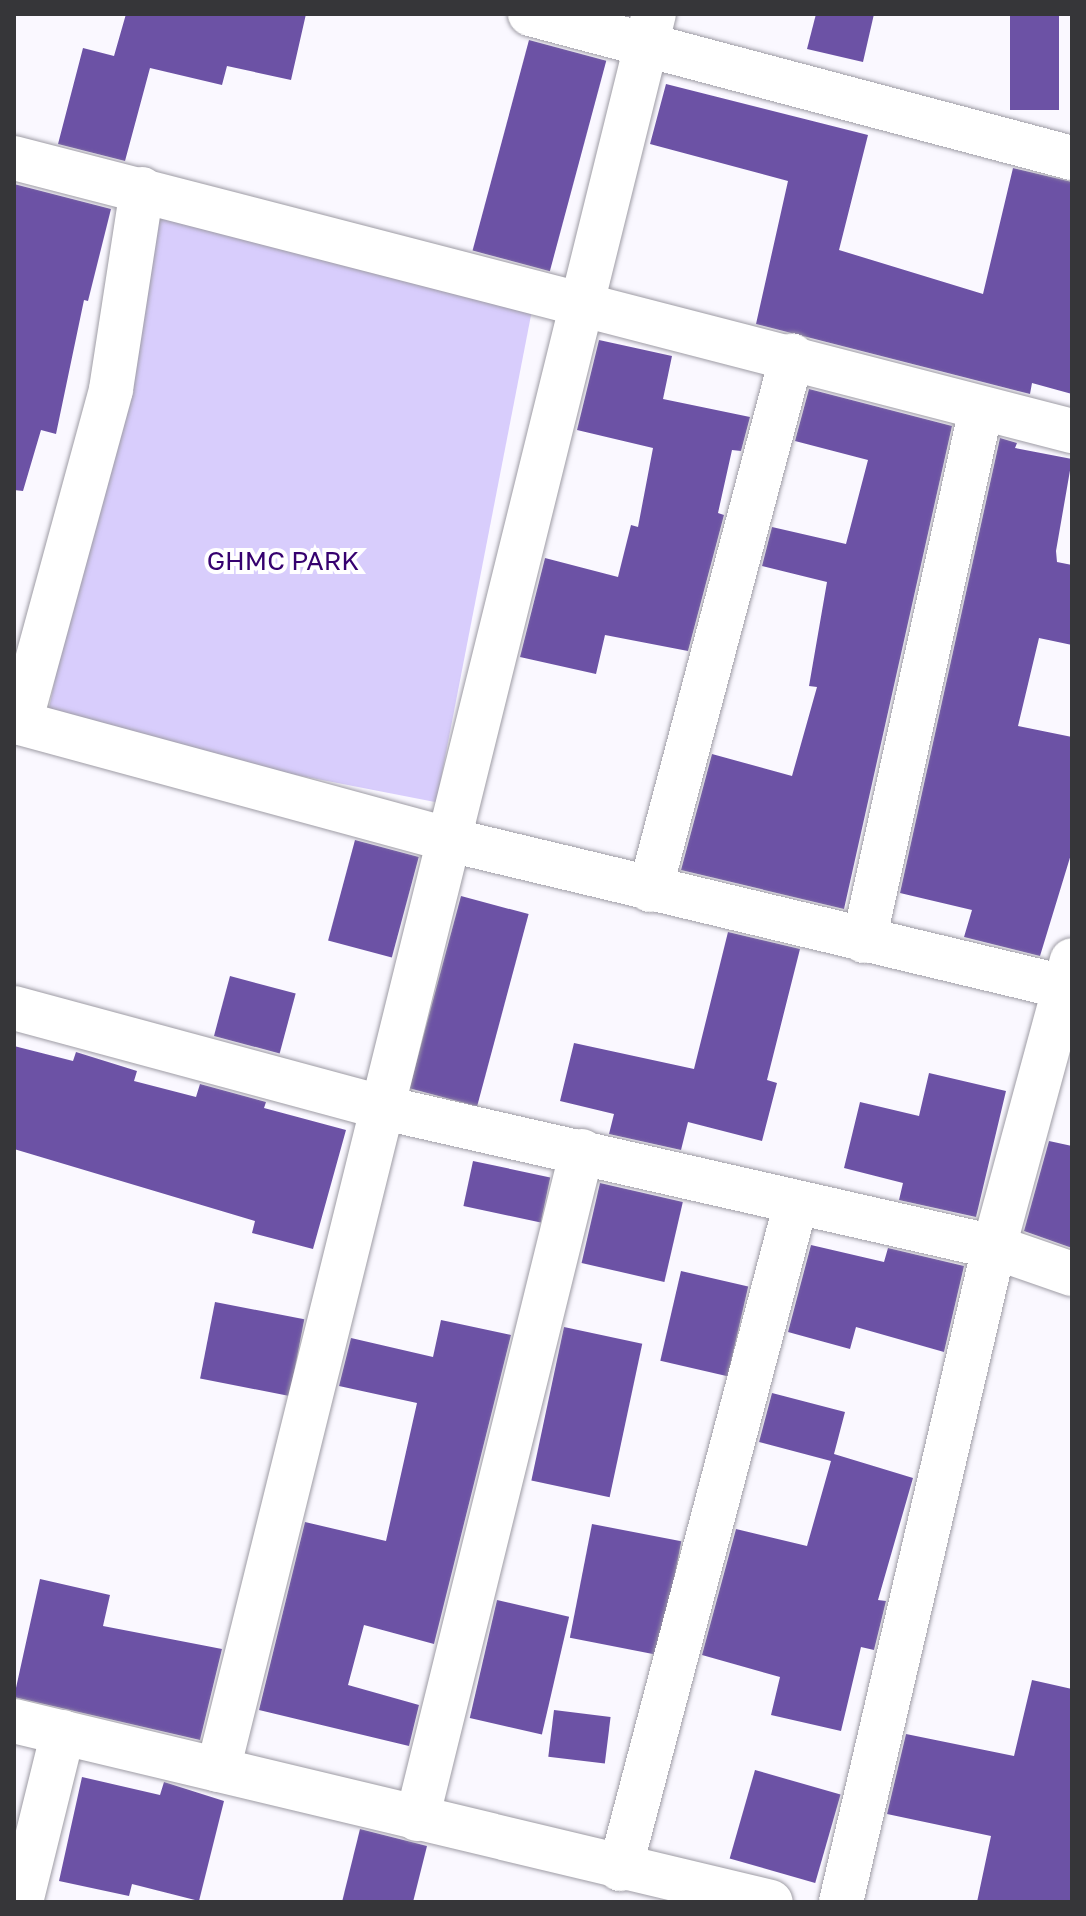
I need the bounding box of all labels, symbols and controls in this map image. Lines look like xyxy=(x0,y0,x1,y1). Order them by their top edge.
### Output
park label: GHMC PARK xyxy=(207,545,359,577)

